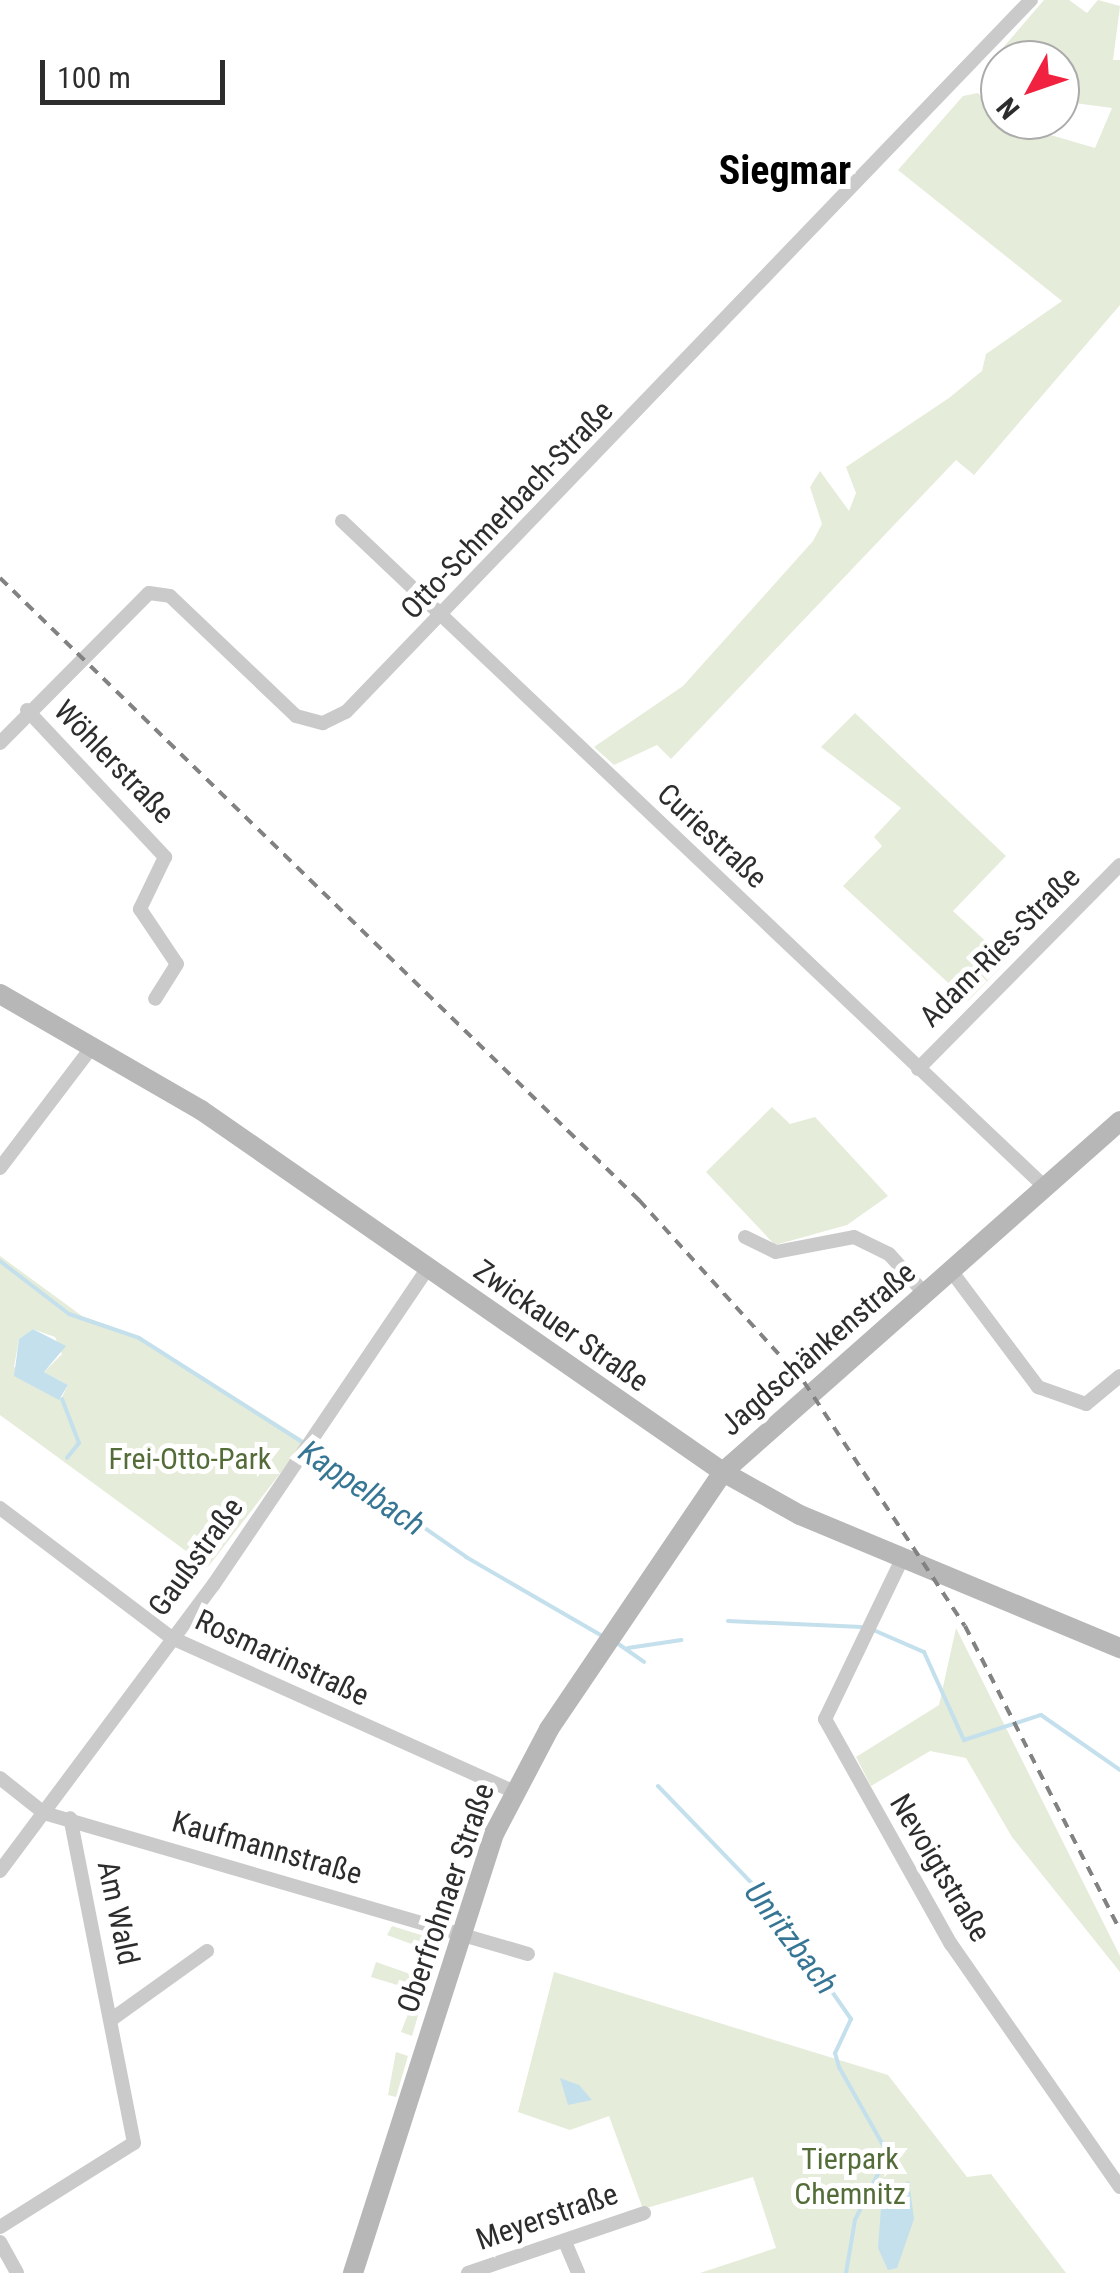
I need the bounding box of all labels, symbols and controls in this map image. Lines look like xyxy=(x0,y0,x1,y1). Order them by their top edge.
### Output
scale bar xyxy=(45,40,230,102)
north arrow xyxy=(980,40,1080,140)
text: 100 m xyxy=(57,60,131,95)
text: N xyxy=(990,91,1026,125)
district label: Siegmar xyxy=(719,147,851,195)
street label: Otto-Schmerbach-Straße xyxy=(393,393,621,627)
street label: Wöhlerstraße xyxy=(46,693,182,831)
street label: Curiestraße xyxy=(650,776,774,896)
street label: Adam-Ries-Straße xyxy=(912,859,1088,1035)
street label: Zwickauer Straße xyxy=(467,1252,655,1400)
street label: Jagdschänkenstraße xyxy=(713,1255,923,1443)
water label: Kappelbach xyxy=(292,1432,432,1544)
park label: Frei-Otto-Park xyxy=(109,1441,271,1477)
street label: Gaußstraße xyxy=(141,1491,251,1623)
street label: Rosmarinstraße xyxy=(189,1602,375,1714)
street label: Oberfrohnaer Straße xyxy=(390,1779,502,2017)
street label: Nevoigtstraße xyxy=(882,1788,998,1948)
street label: Kaufmannstraße xyxy=(168,1804,366,1892)
street label: Am Wald xyxy=(89,1858,147,1968)
water label: Unritzbach xyxy=(736,1874,846,2002)
park label: Tierpark Chemnitz xyxy=(794,2141,906,2212)
street label: Meyerstraße xyxy=(472,2176,622,2258)

